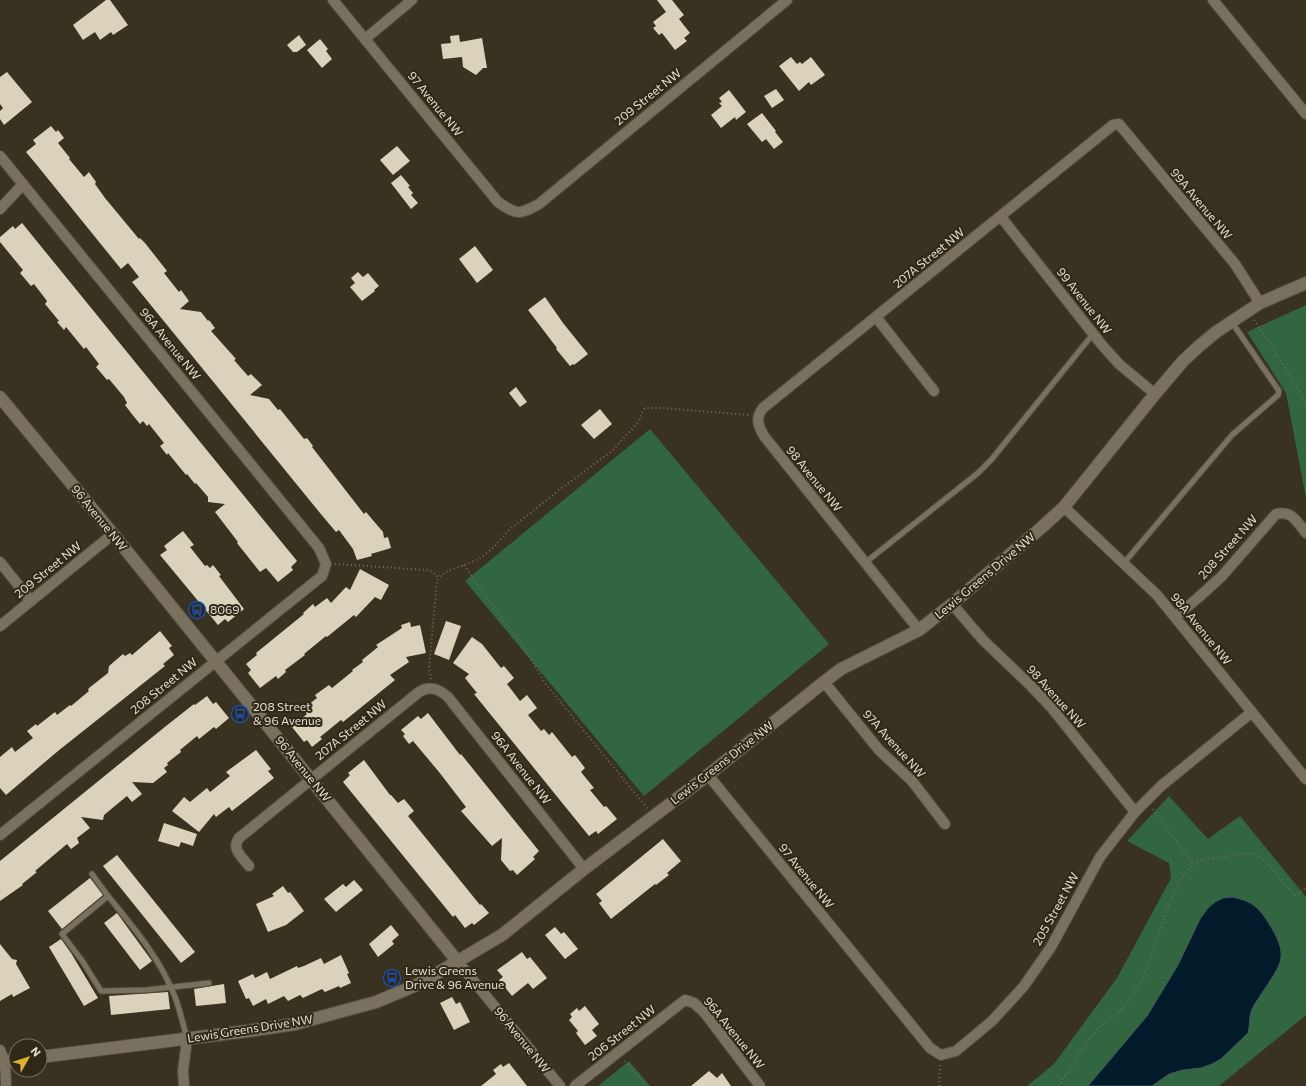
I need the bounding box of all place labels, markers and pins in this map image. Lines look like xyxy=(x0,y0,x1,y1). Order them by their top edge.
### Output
bus stop icon: 8069 xyxy=(187,600,207,620)
place label: 8069 xyxy=(210,602,240,616)
place label: 208 Street & 96 Avenue xyxy=(253,699,321,727)
bus stop icon: 208 Street & 96 Avenue xyxy=(230,704,250,724)
place label: Lewis Greens Drive & 96 Avenue xyxy=(405,963,504,991)
bus stop icon: Lewis Greens Drive & 96 Avenue xyxy=(382,968,402,988)

